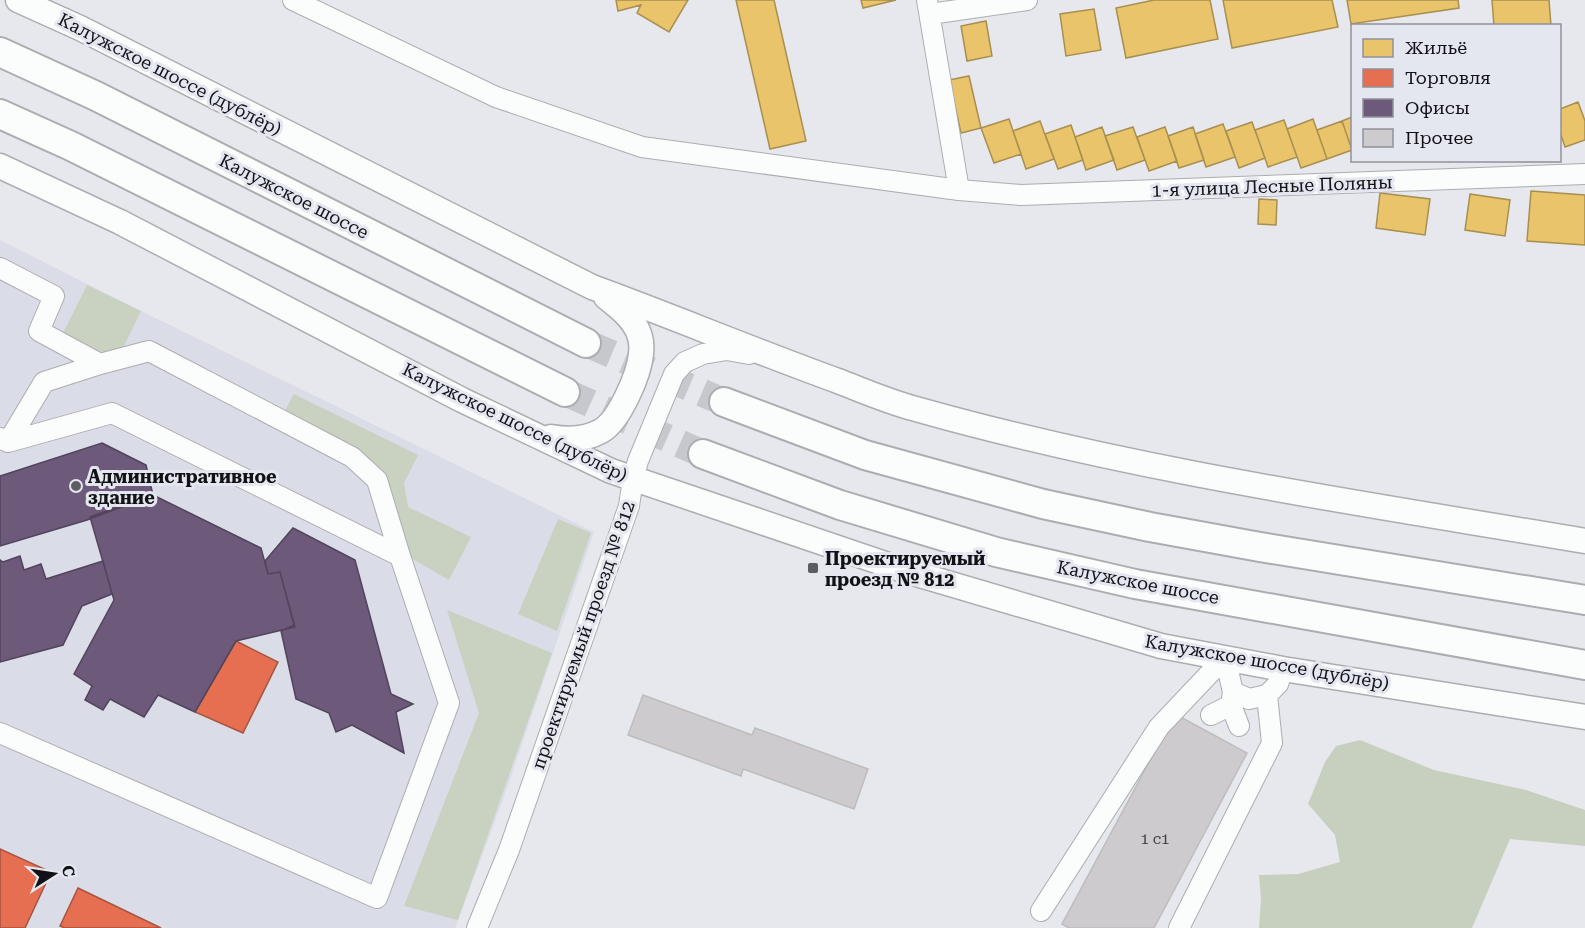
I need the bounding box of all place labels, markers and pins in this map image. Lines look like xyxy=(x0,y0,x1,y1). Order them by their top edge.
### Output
place label: Административное здание xyxy=(88,466,277,508)
marker: Административное здание xyxy=(69,479,83,493)
place label: Проектируемый проезд № 812 xyxy=(825,548,985,590)
marker: Проектируемый проезд № 812 xyxy=(806,561,820,575)

